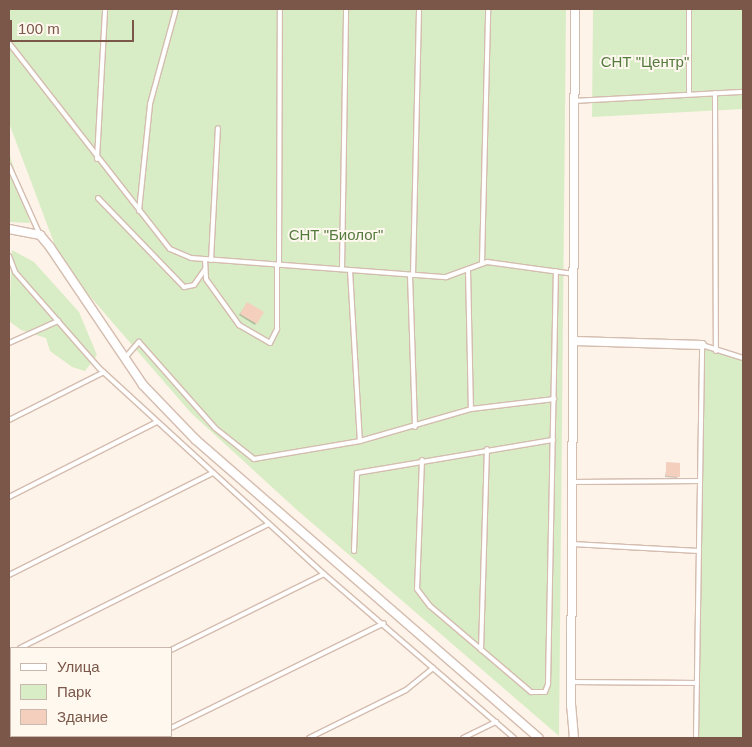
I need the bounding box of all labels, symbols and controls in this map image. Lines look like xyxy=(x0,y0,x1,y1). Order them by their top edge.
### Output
scale bar xyxy=(12,10,136,42)
text: 100 m xyxy=(18,20,60,37)
park label: СНТ "Центр" xyxy=(601,53,689,71)
park label: СНТ "Биолог" xyxy=(289,226,383,244)
legend xyxy=(10,647,172,737)
text: Улица xyxy=(57,658,100,675)
text: Парк xyxy=(57,683,91,700)
text: Здание xyxy=(57,708,108,725)

